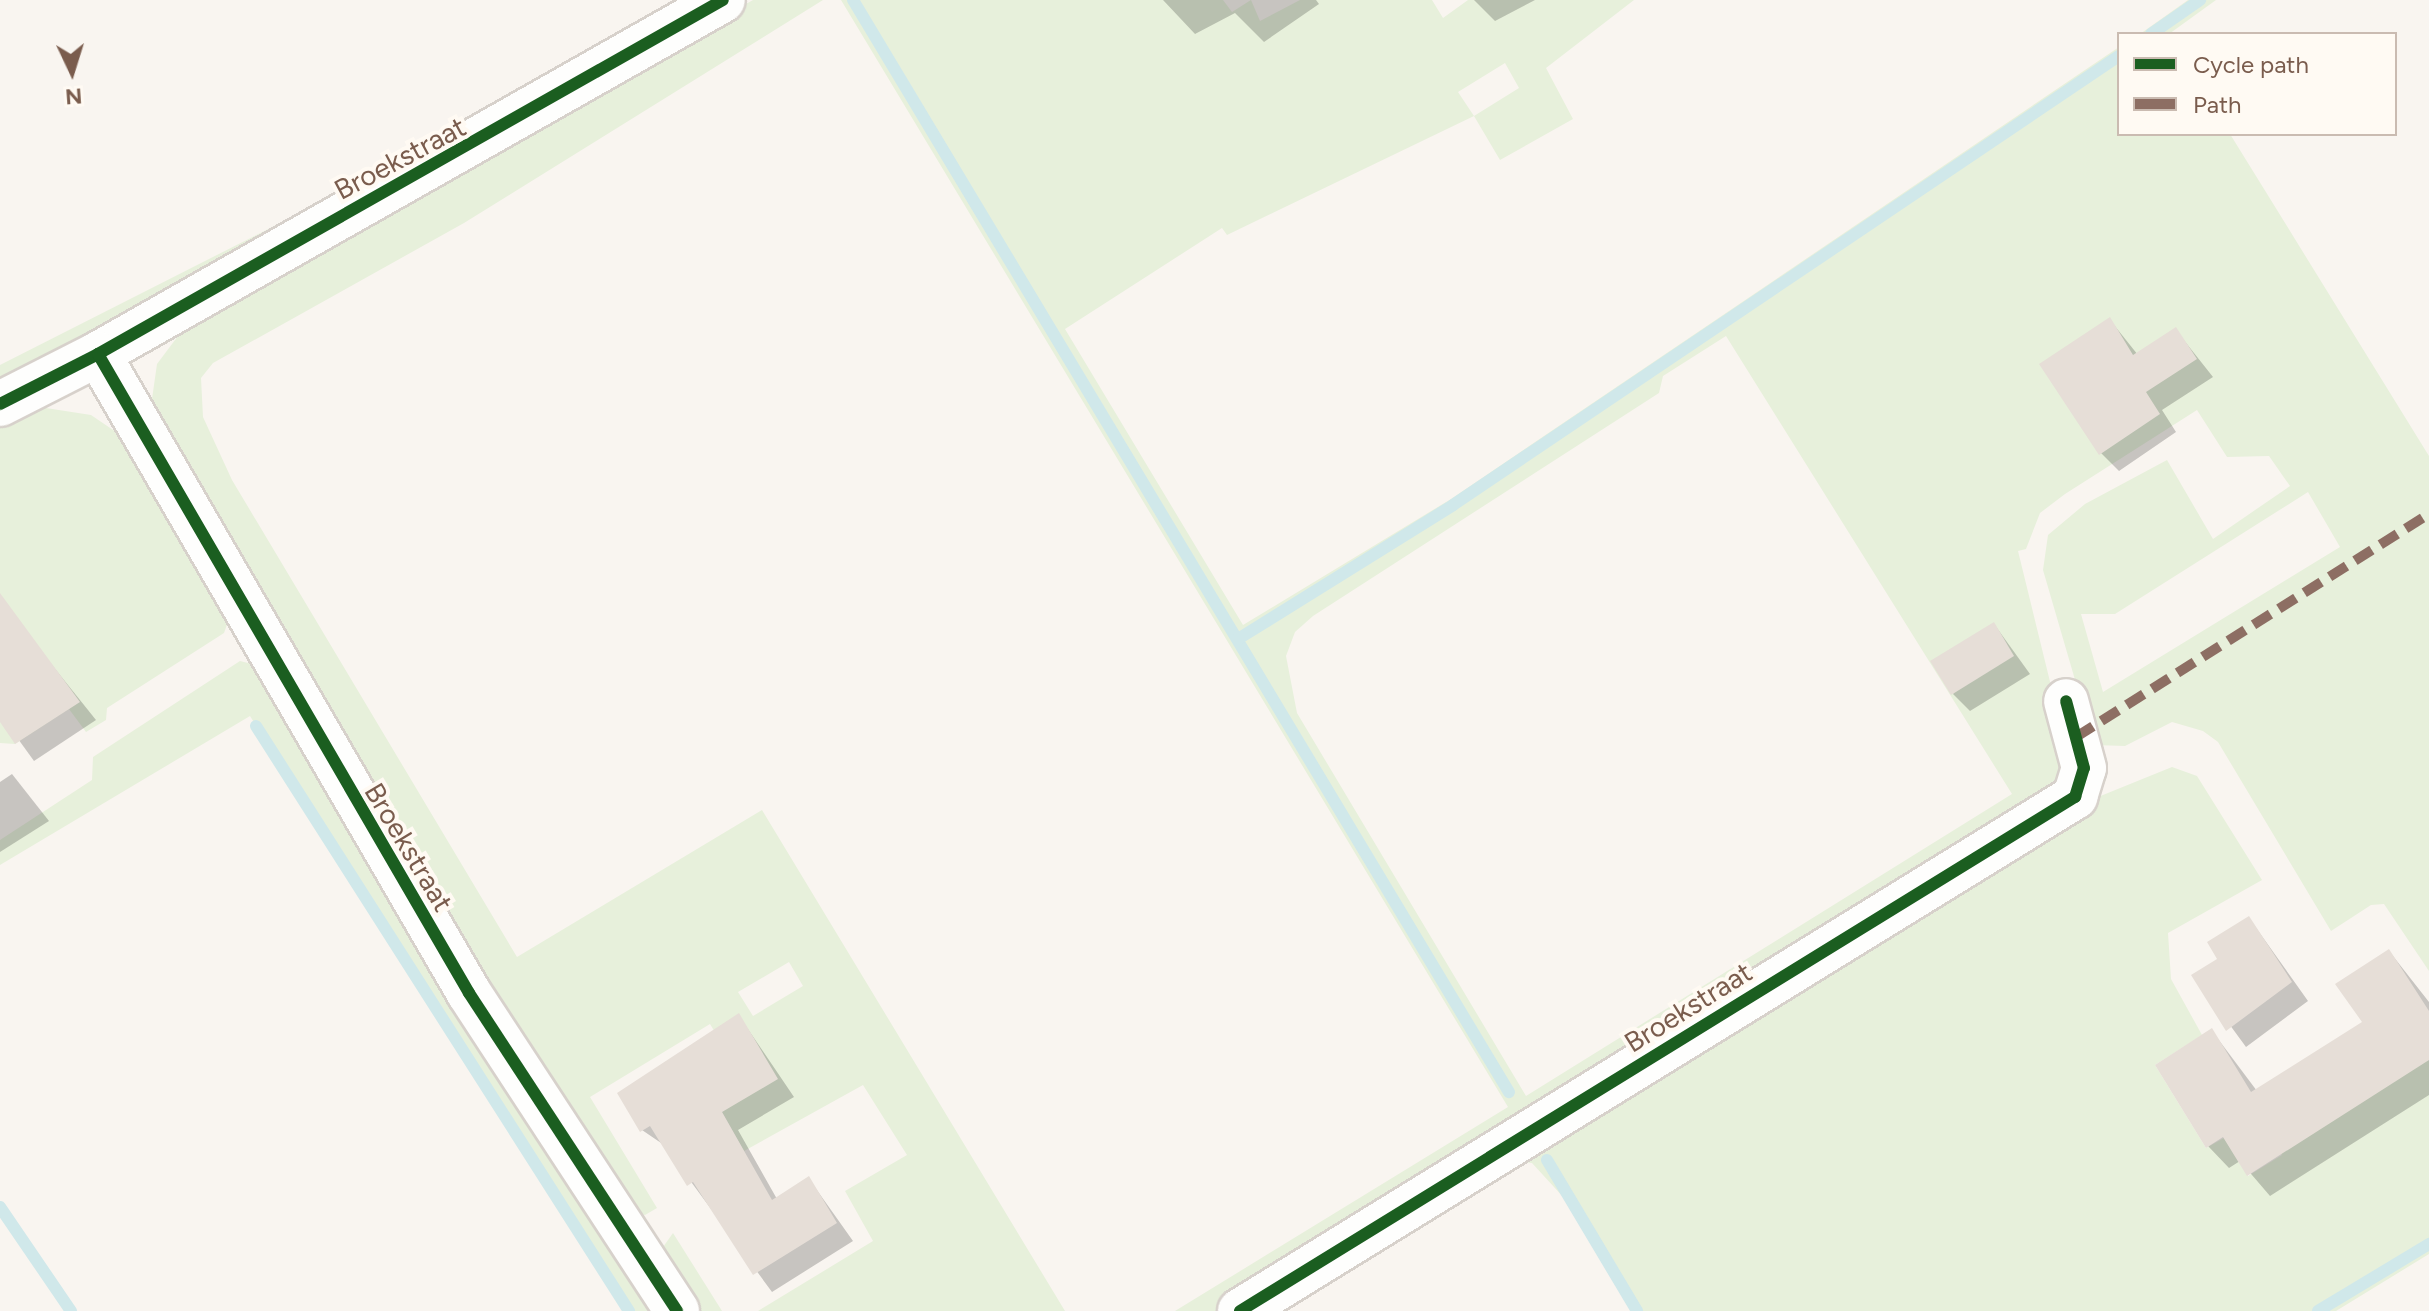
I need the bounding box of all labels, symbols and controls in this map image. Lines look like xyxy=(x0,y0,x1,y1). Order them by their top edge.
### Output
north arrow xyxy=(32,32,112,112)
legend xyxy=(2117,32,2397,136)
text: Cycle path xyxy=(2193,50,2309,79)
text: N xyxy=(64,82,83,111)
text: Path xyxy=(2193,90,2241,119)
street label: Broekstraat xyxy=(329,109,471,207)
street label: Broekstraat xyxy=(358,777,460,917)
street label: Broekstraat xyxy=(1618,955,1758,1059)

